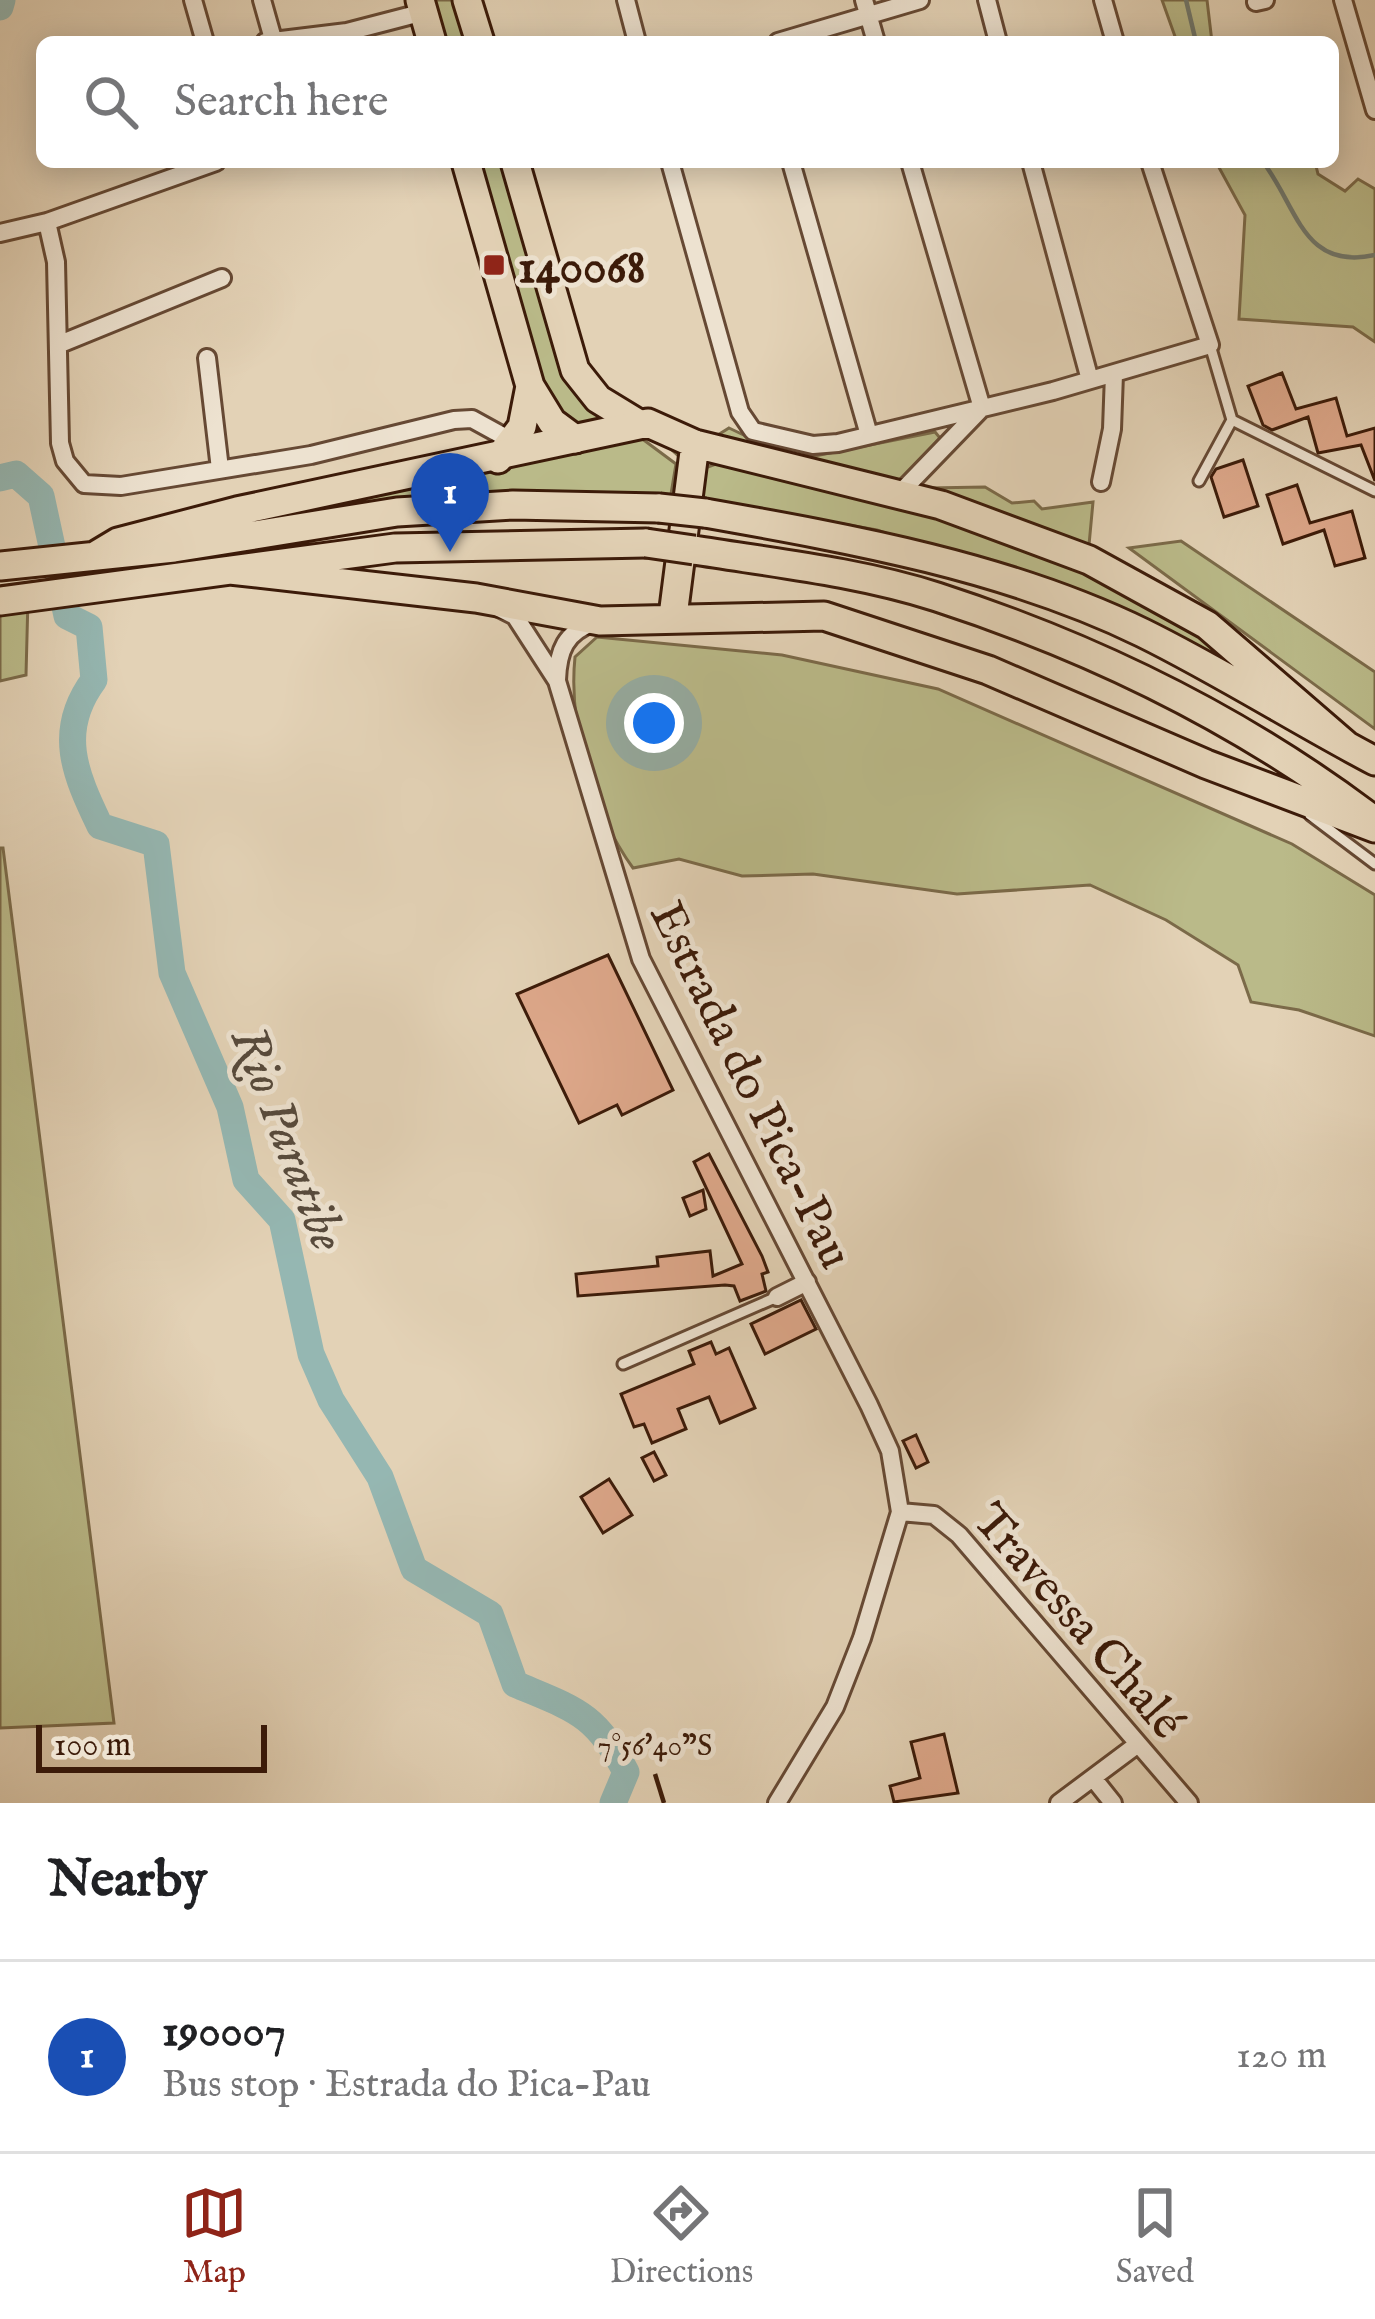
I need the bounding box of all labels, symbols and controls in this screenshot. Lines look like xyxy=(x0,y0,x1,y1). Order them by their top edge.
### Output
search box xyxy=(36,36,1339,168)
icon: search xyxy=(78,69,144,135)
text: Search here xyxy=(174,74,388,131)
place label: 140068 xyxy=(518,239,646,299)
marker: 140068 xyxy=(481,252,507,278)
pin: 1 xyxy=(411,453,489,552)
your location xyxy=(624,693,684,753)
street label: Estrada do Pica-Pau xyxy=(635,892,864,1279)
water label: Rio Paratibe xyxy=(213,1018,358,1261)
street label: Travessa Chalé xyxy=(958,1492,1196,1753)
scale bar xyxy=(36,1719,267,1772)
text: 100 m xyxy=(54,1725,131,1767)
text: 7°56'40"S xyxy=(598,1728,712,1766)
text: Nearby xyxy=(48,1849,207,1914)
text: 190007 xyxy=(162,2004,286,2061)
text: 1 xyxy=(80,2032,94,2081)
text: 120 m xyxy=(1236,2032,1327,2081)
text: Bus stop · Estrada do Pica-Pau xyxy=(162,2061,651,2110)
tab: Map xyxy=(181,2180,247,2294)
tab: Directions xyxy=(610,2180,753,2294)
tab: Saved xyxy=(1116,2180,1194,2294)

